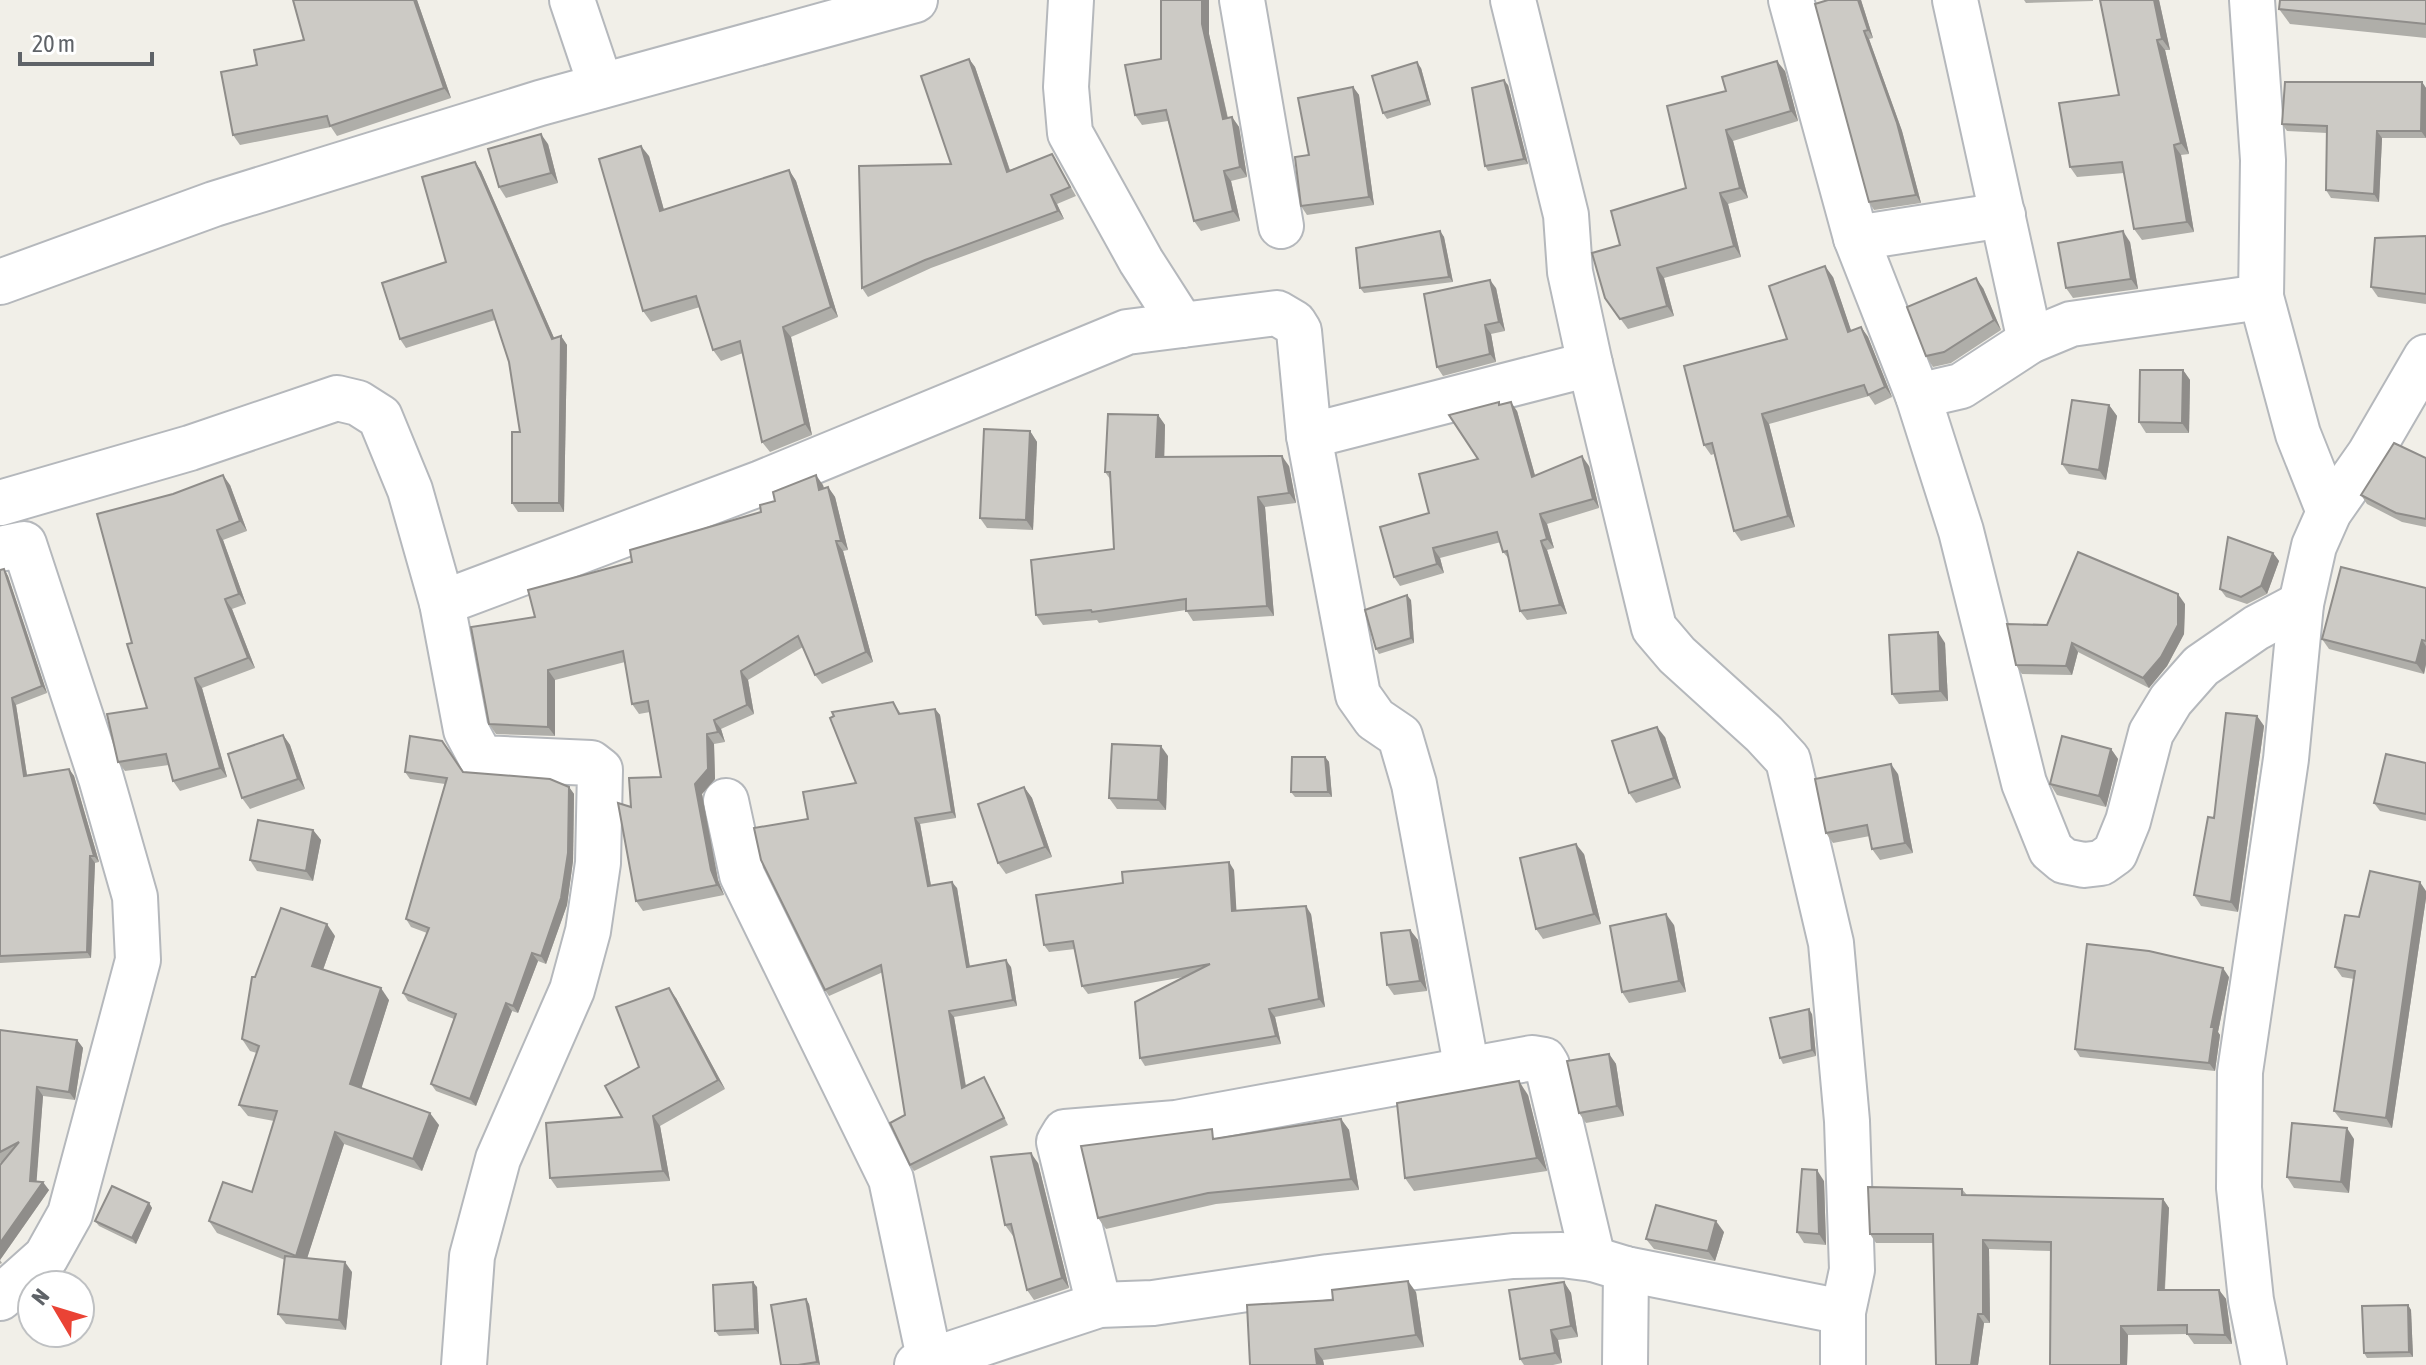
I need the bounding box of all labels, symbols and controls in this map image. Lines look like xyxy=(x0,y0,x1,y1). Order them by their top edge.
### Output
scale bar xyxy=(20,16,152,66)
text: 20 m xyxy=(32,30,75,57)
north arrow xyxy=(16,1269,96,1349)
text: N xyxy=(26,1284,54,1310)

